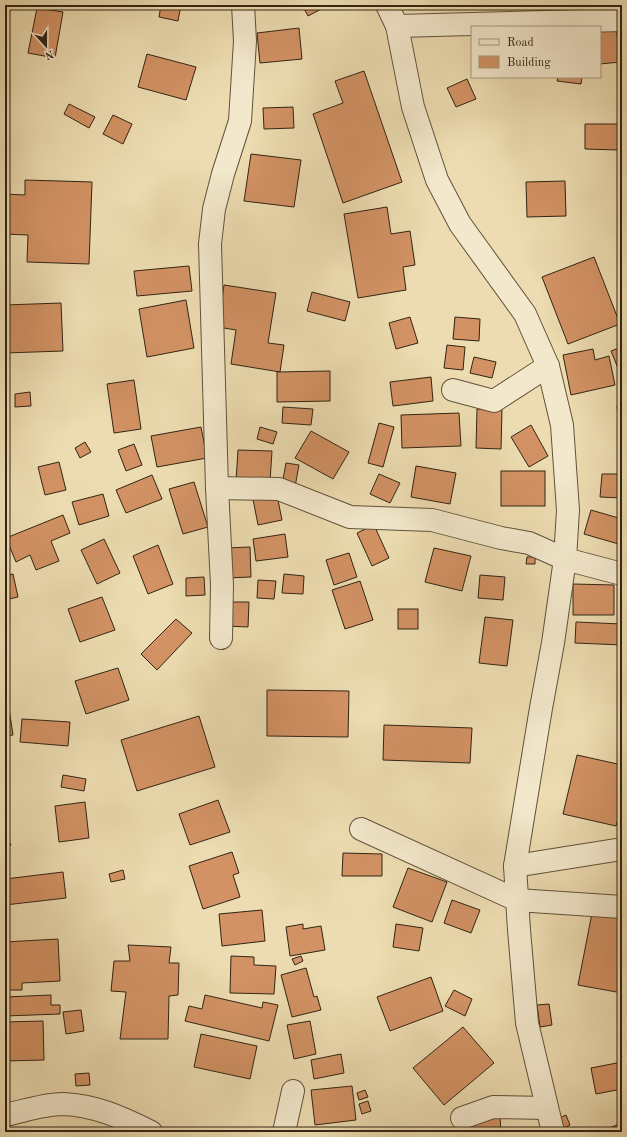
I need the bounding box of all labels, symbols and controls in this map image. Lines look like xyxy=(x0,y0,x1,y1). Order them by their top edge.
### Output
north arrow xyxy=(26,26,66,66)
legend xyxy=(471,26,601,78)
text: Road xyxy=(507,37,534,49)
text: N xyxy=(43,47,55,61)
text: Building xyxy=(507,57,551,69)

